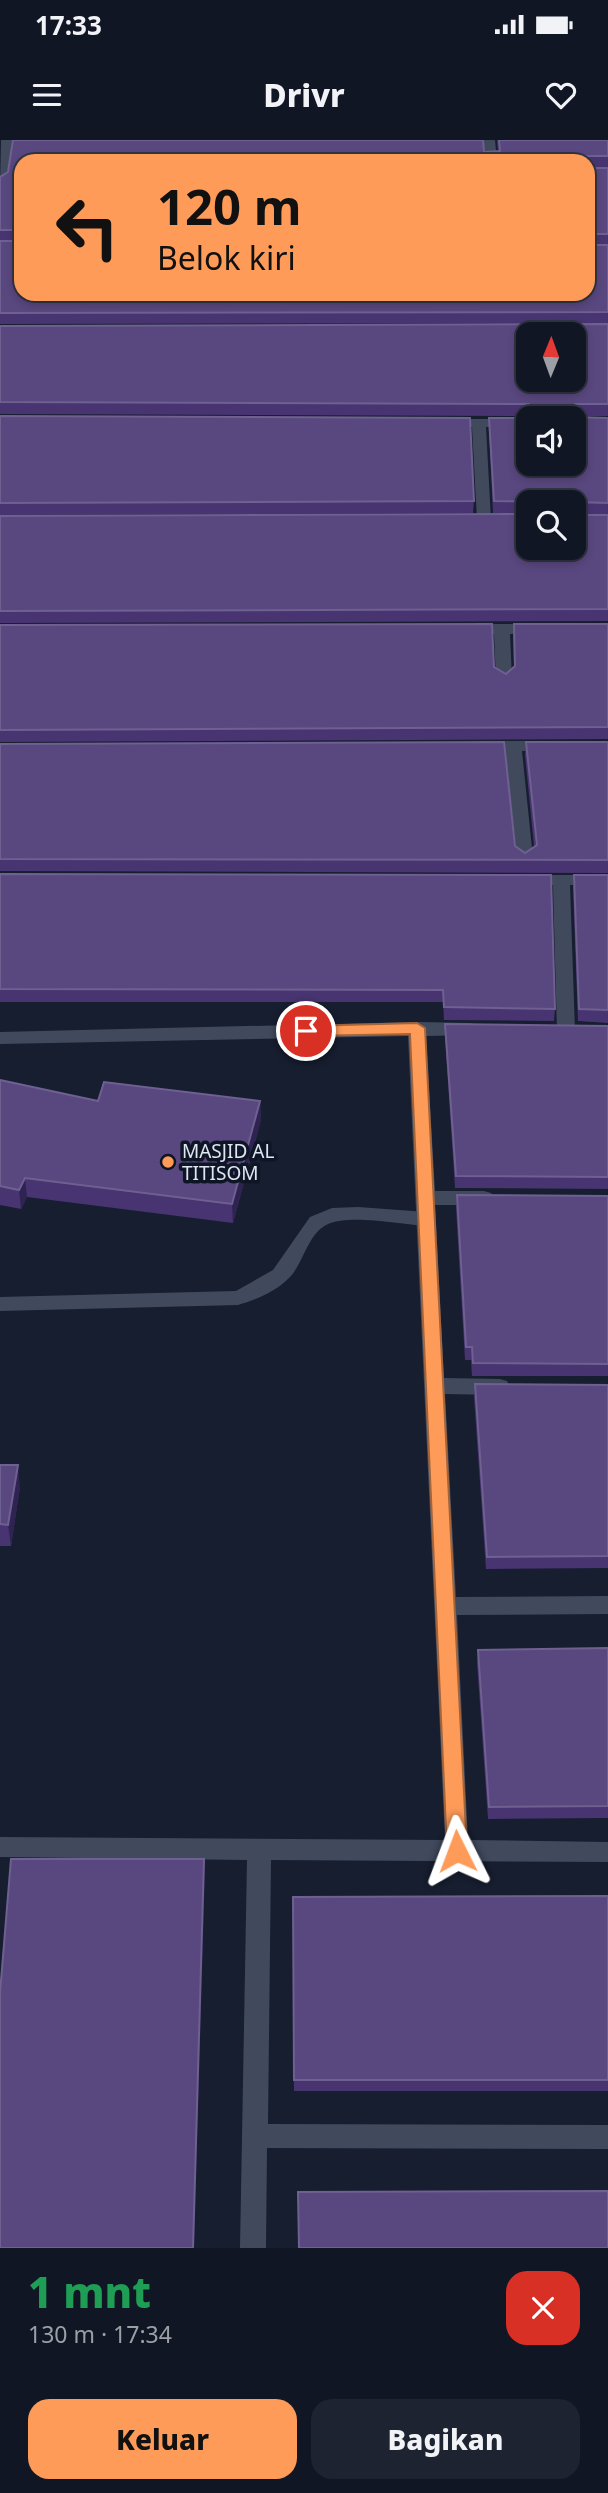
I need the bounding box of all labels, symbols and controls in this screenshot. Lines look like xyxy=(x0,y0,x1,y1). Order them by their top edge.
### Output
text: 17:33 xyxy=(35,7,102,43)
text: Drivr xyxy=(263,73,345,116)
icon: menu xyxy=(28,76,66,114)
icon: heart xyxy=(542,76,580,114)
text: 120 m xyxy=(157,173,302,239)
icon: left xyxy=(42,182,133,273)
text: Belok kiri xyxy=(157,236,296,279)
north arrow xyxy=(516,322,586,392)
map controls xyxy=(516,322,586,560)
button: sound xyxy=(516,406,586,476)
button: search xyxy=(516,490,586,560)
pin xyxy=(276,1001,336,1061)
icon: arrive xyxy=(287,1012,325,1050)
place label: MASJID AL TITISOM xyxy=(182,1138,274,1186)
marker: MASJID AL TITISOM xyxy=(160,1154,176,1170)
position arrow xyxy=(420,1814,494,1888)
text: 1 mnt xyxy=(28,2263,151,2320)
button: close xyxy=(506,2271,580,2345)
text: 130 m · 17:34 xyxy=(28,2318,172,2350)
button: Keluar xyxy=(28,2399,297,2479)
button: Bagikan xyxy=(311,2399,580,2479)

